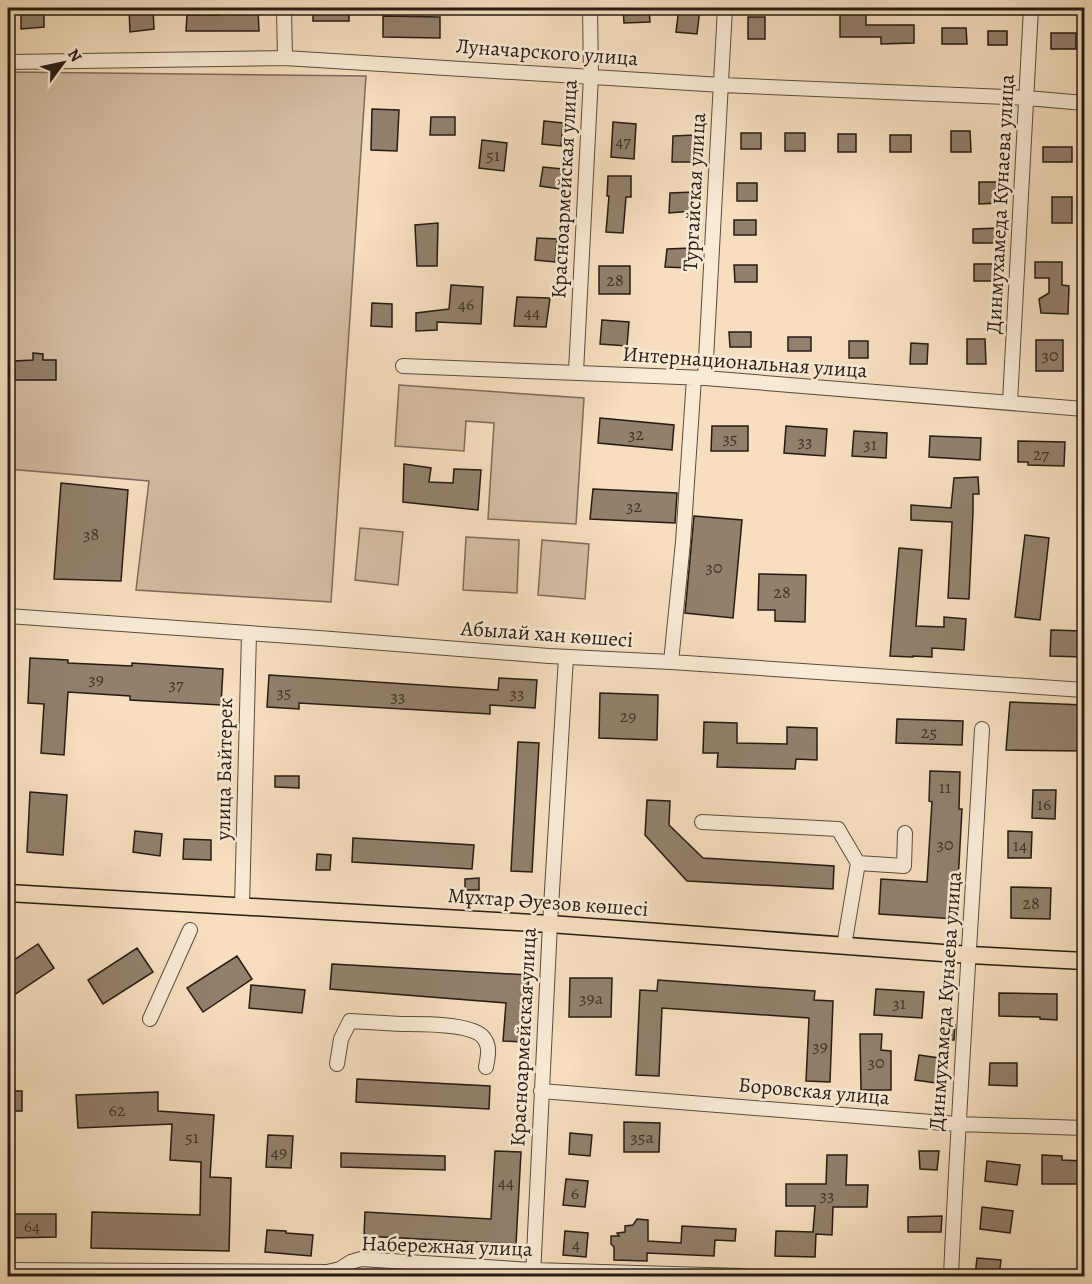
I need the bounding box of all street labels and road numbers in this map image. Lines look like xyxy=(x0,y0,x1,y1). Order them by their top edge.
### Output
street label: Луначарского улица xyxy=(455,32,639,72)
street label: Динмухамеда Кунаева улица xyxy=(979,73,1021,335)
street label: Красноармейская улица xyxy=(544,78,584,299)
street label: Тургайская улица xyxy=(676,112,712,272)
street label: Интернациональная улица xyxy=(622,339,869,385)
street label: Абылай хан көшесі xyxy=(459,614,634,654)
street label: улица Байтерек xyxy=(209,697,239,842)
street label: Динмухамеда Кунаева улица xyxy=(922,870,968,1132)
street label: Мұхтар Әуезов көшесі xyxy=(447,881,649,923)
street label: Красноармейская улица xyxy=(503,926,543,1147)
street label: Боровская улица xyxy=(737,1070,891,1112)
street label: Набережная улица xyxy=(361,1229,534,1263)

